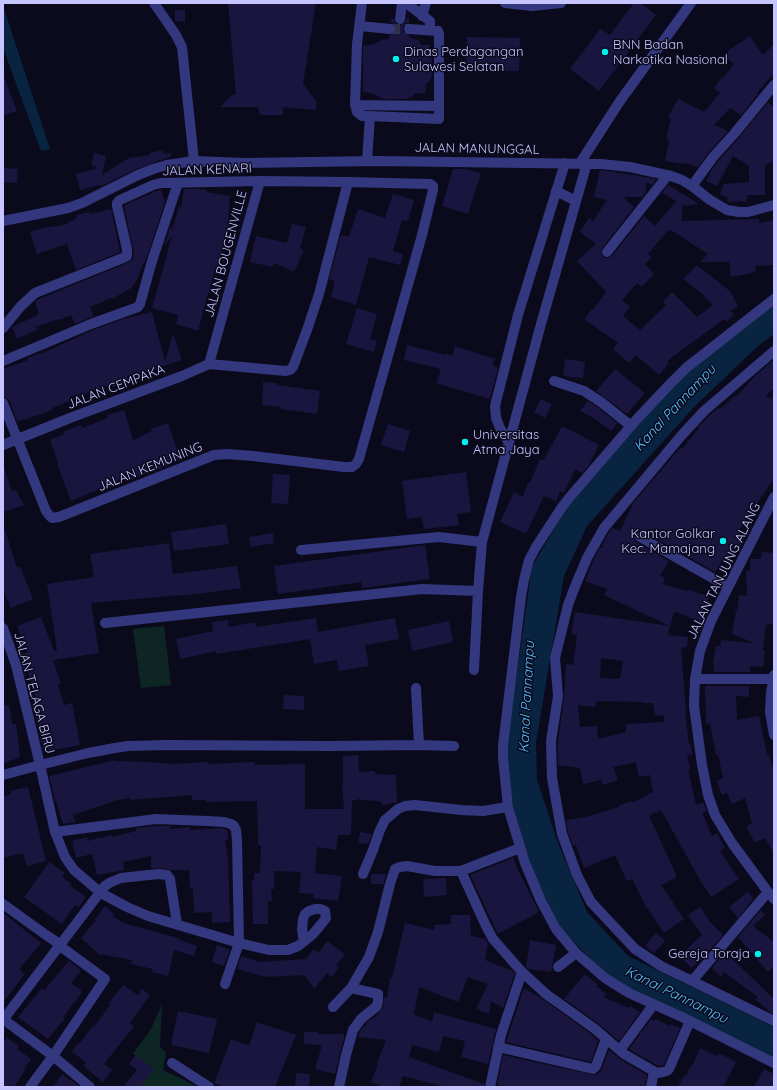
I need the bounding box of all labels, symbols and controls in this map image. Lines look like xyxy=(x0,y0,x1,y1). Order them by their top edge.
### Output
place label: BNN Badan Narkotika Nasional xyxy=(613,37,728,68)
place label: Dinas Perdagangan Sulawesi Selatan xyxy=(404,44,523,75)
marker: BNN Badan Narkotika Nasional xyxy=(600,47,610,57)
marker: Dinas Perdagangan Sulawesi Selatan xyxy=(391,54,401,64)
street label: JALAN MANUNGGAL xyxy=(414,140,540,158)
street label: JALAN KENARI xyxy=(162,161,252,179)
street label: JALAN BOUGENVILLE xyxy=(202,189,250,319)
street label: JALAN CEMPAKA xyxy=(65,361,167,413)
water label: Kanal Pannampu xyxy=(631,361,719,455)
place label: Universitas Atma Jaya xyxy=(473,427,540,458)
marker: Universitas Atma Jaya xyxy=(460,437,470,447)
street label: JALAN KEMUNING xyxy=(95,439,205,495)
street label: JALAN TANJUNG ALANG xyxy=(684,500,764,642)
place label: Kantor Golkar Kec. Mamajang xyxy=(621,526,715,557)
marker: Kantor Golkar Kec. Mamajang xyxy=(718,536,728,546)
street label: JALAN TELAGA BIRU xyxy=(10,631,58,755)
water label: Kanal Pannampu xyxy=(516,641,538,753)
place label: Gereja Toraja xyxy=(668,946,750,962)
marker: Gereja Toraja xyxy=(753,949,763,959)
water label: Kanal Pannampu xyxy=(622,963,730,1027)

